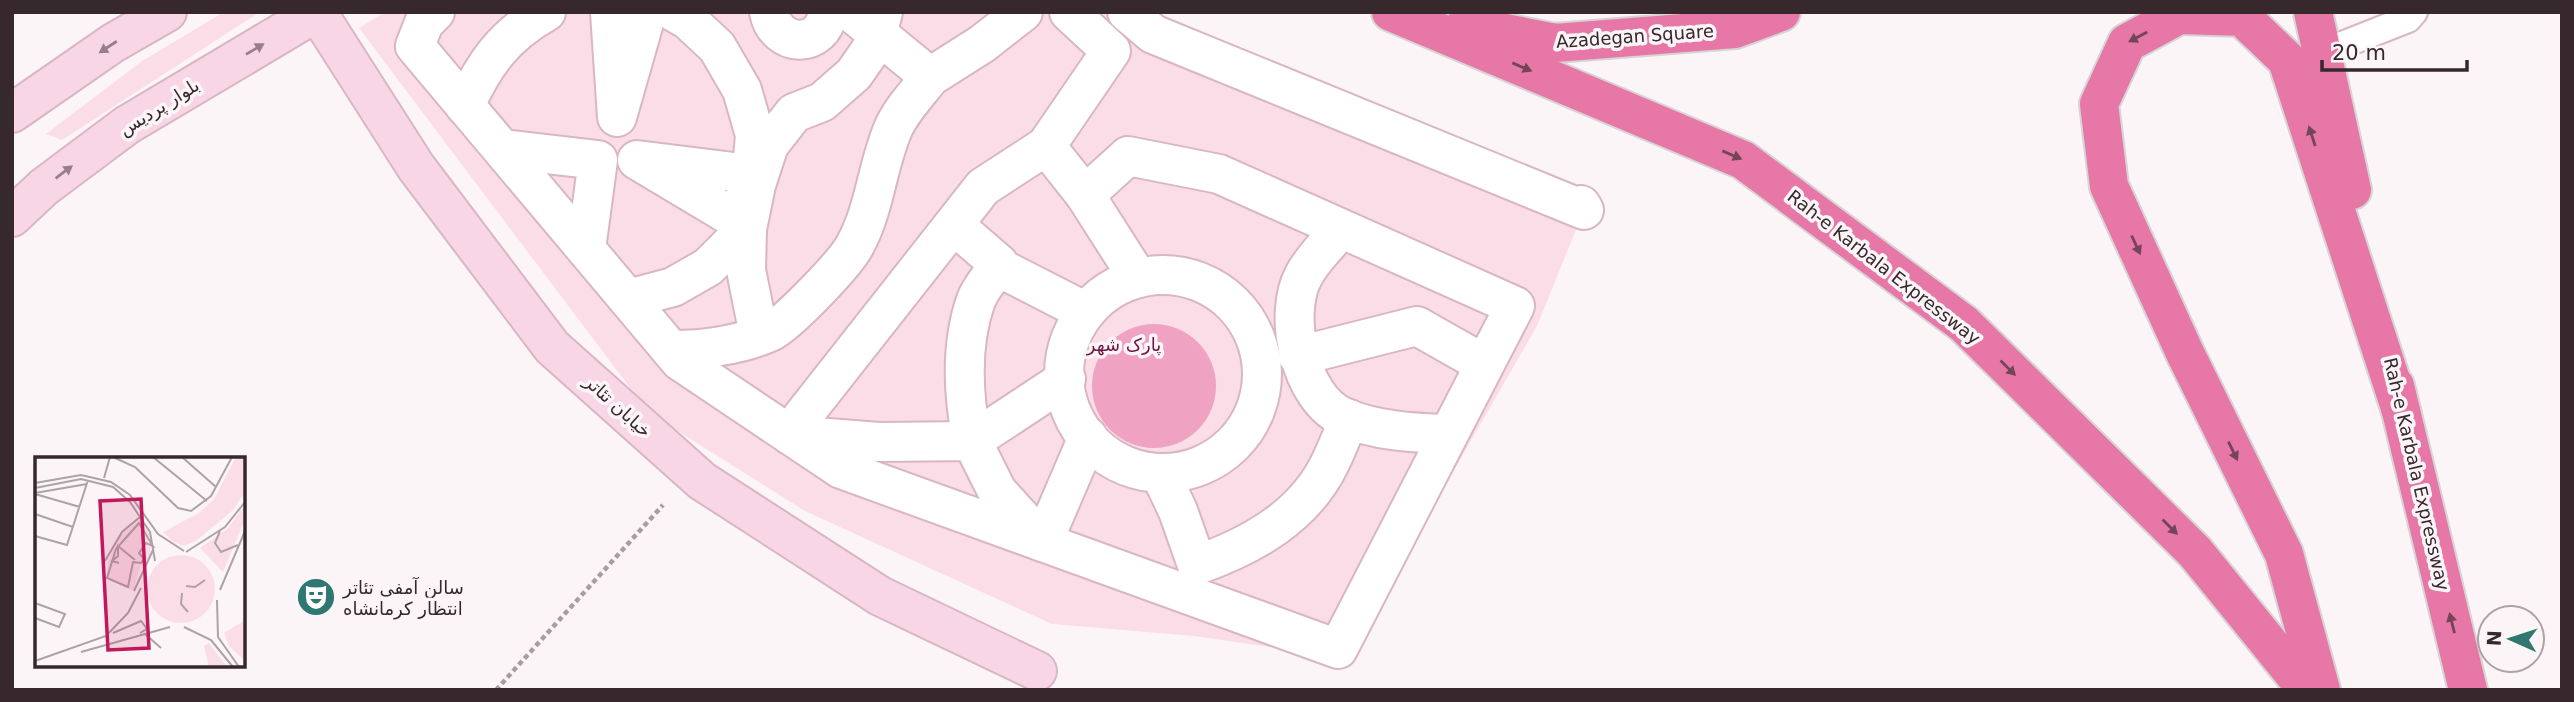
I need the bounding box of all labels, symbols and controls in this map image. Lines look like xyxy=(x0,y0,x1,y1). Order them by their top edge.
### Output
street label: Azadegan Square xyxy=(1555,20,1715,52)
scale bar xyxy=(2322,28,2467,72)
one-way arrow xyxy=(2128,31,2148,43)
one-way arrow xyxy=(99,40,118,53)
text: 20 m xyxy=(2332,41,2386,65)
one-way arrow xyxy=(245,43,265,55)
one-way arrow xyxy=(1511,62,1532,73)
street label: بلوار پردیس xyxy=(115,74,204,141)
one-way arrow xyxy=(2306,126,2317,147)
one-way arrow xyxy=(1721,150,1742,161)
one-way arrow xyxy=(55,166,73,180)
street label: Rah-e Karbala Expressway xyxy=(1783,185,1985,349)
one-way arrow xyxy=(2130,235,2142,255)
park label: پارک شهر xyxy=(1086,334,1161,356)
street label: Rah-e Karbala Expressway xyxy=(2380,355,2454,593)
one-way arrow xyxy=(2000,359,2017,376)
street label: خیابان تئاتر xyxy=(579,370,656,442)
one-way arrow xyxy=(2228,441,2239,461)
inset map xyxy=(35,457,245,667)
one-way arrow xyxy=(2162,519,2179,536)
theatre icon: سالن آمفی تئاتر انتظار کرمانشاه xyxy=(295,576,337,618)
place label: سالن آمفی تئاتر انتظار کرمانشاه xyxy=(342,576,464,620)
north arrow xyxy=(2476,604,2546,674)
one-way arrow xyxy=(2446,612,2457,634)
text: N xyxy=(2483,630,2505,647)

